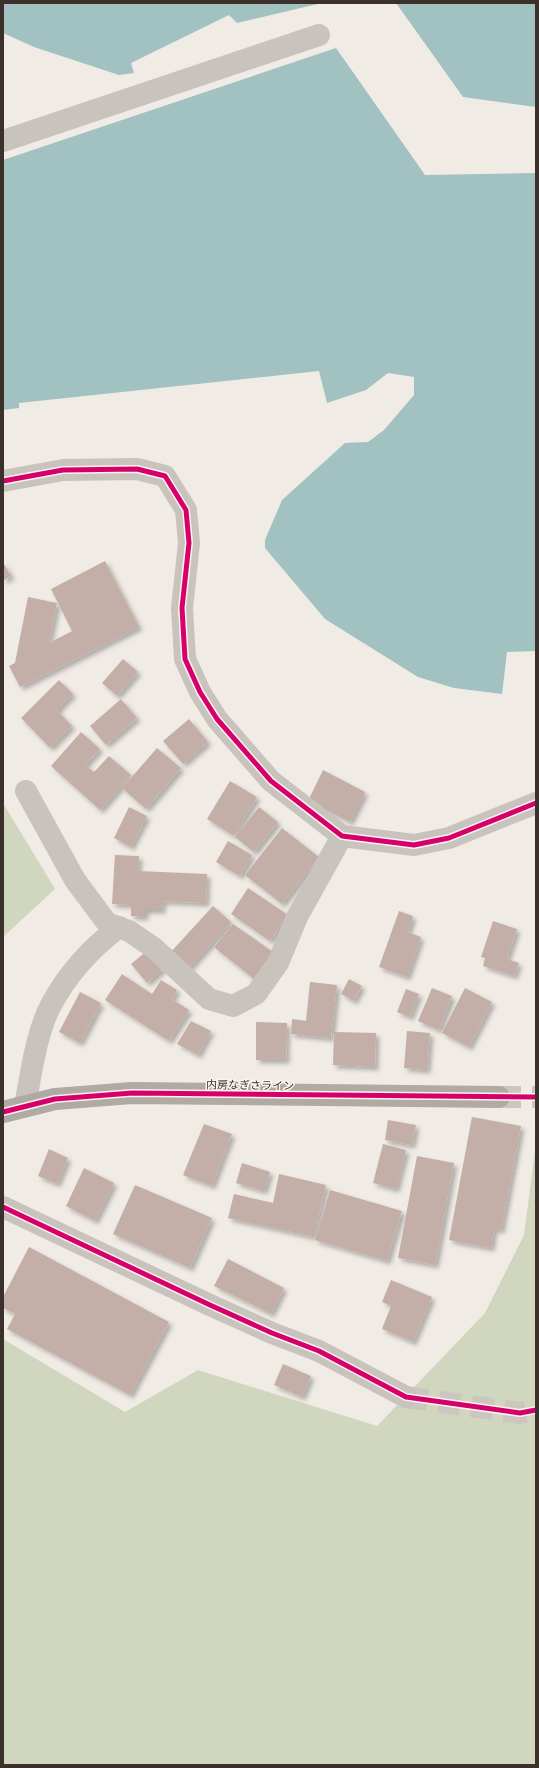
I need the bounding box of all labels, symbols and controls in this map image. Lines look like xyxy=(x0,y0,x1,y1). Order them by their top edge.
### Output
street label: 内房なぎさライン xyxy=(206,1077,294,1093)

